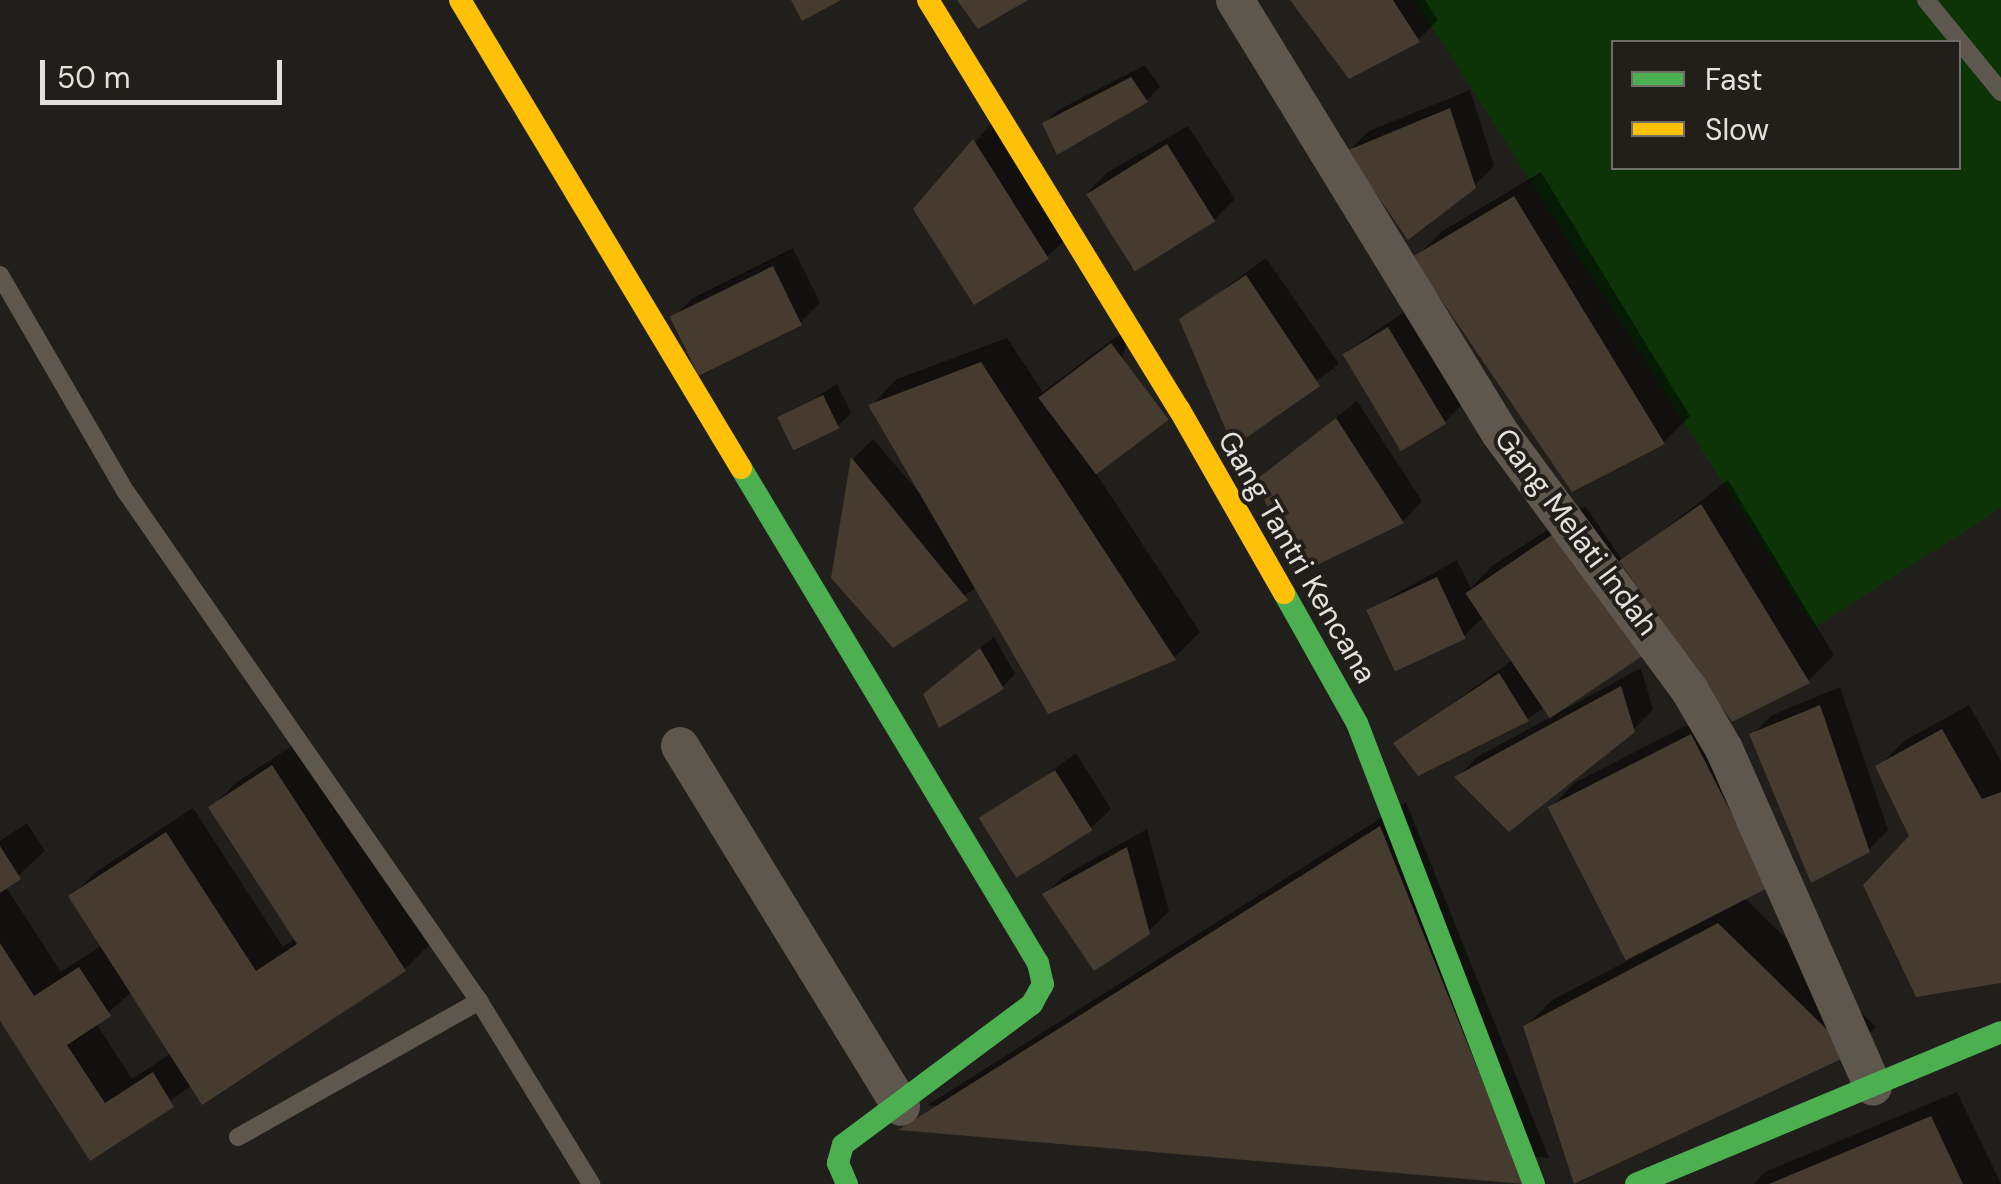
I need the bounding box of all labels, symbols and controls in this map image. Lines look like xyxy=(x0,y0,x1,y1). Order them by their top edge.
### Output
scale bar xyxy=(45,40,288,102)
legend xyxy=(1611,40,1961,170)
text: 50 m xyxy=(57,58,131,97)
text: Fast xyxy=(1705,60,1763,99)
text: Slow xyxy=(1705,110,1769,149)
street label: Gang Melati Indah xyxy=(1487,422,1665,642)
street label: Gang Tantri Kencana xyxy=(1210,425,1384,689)

